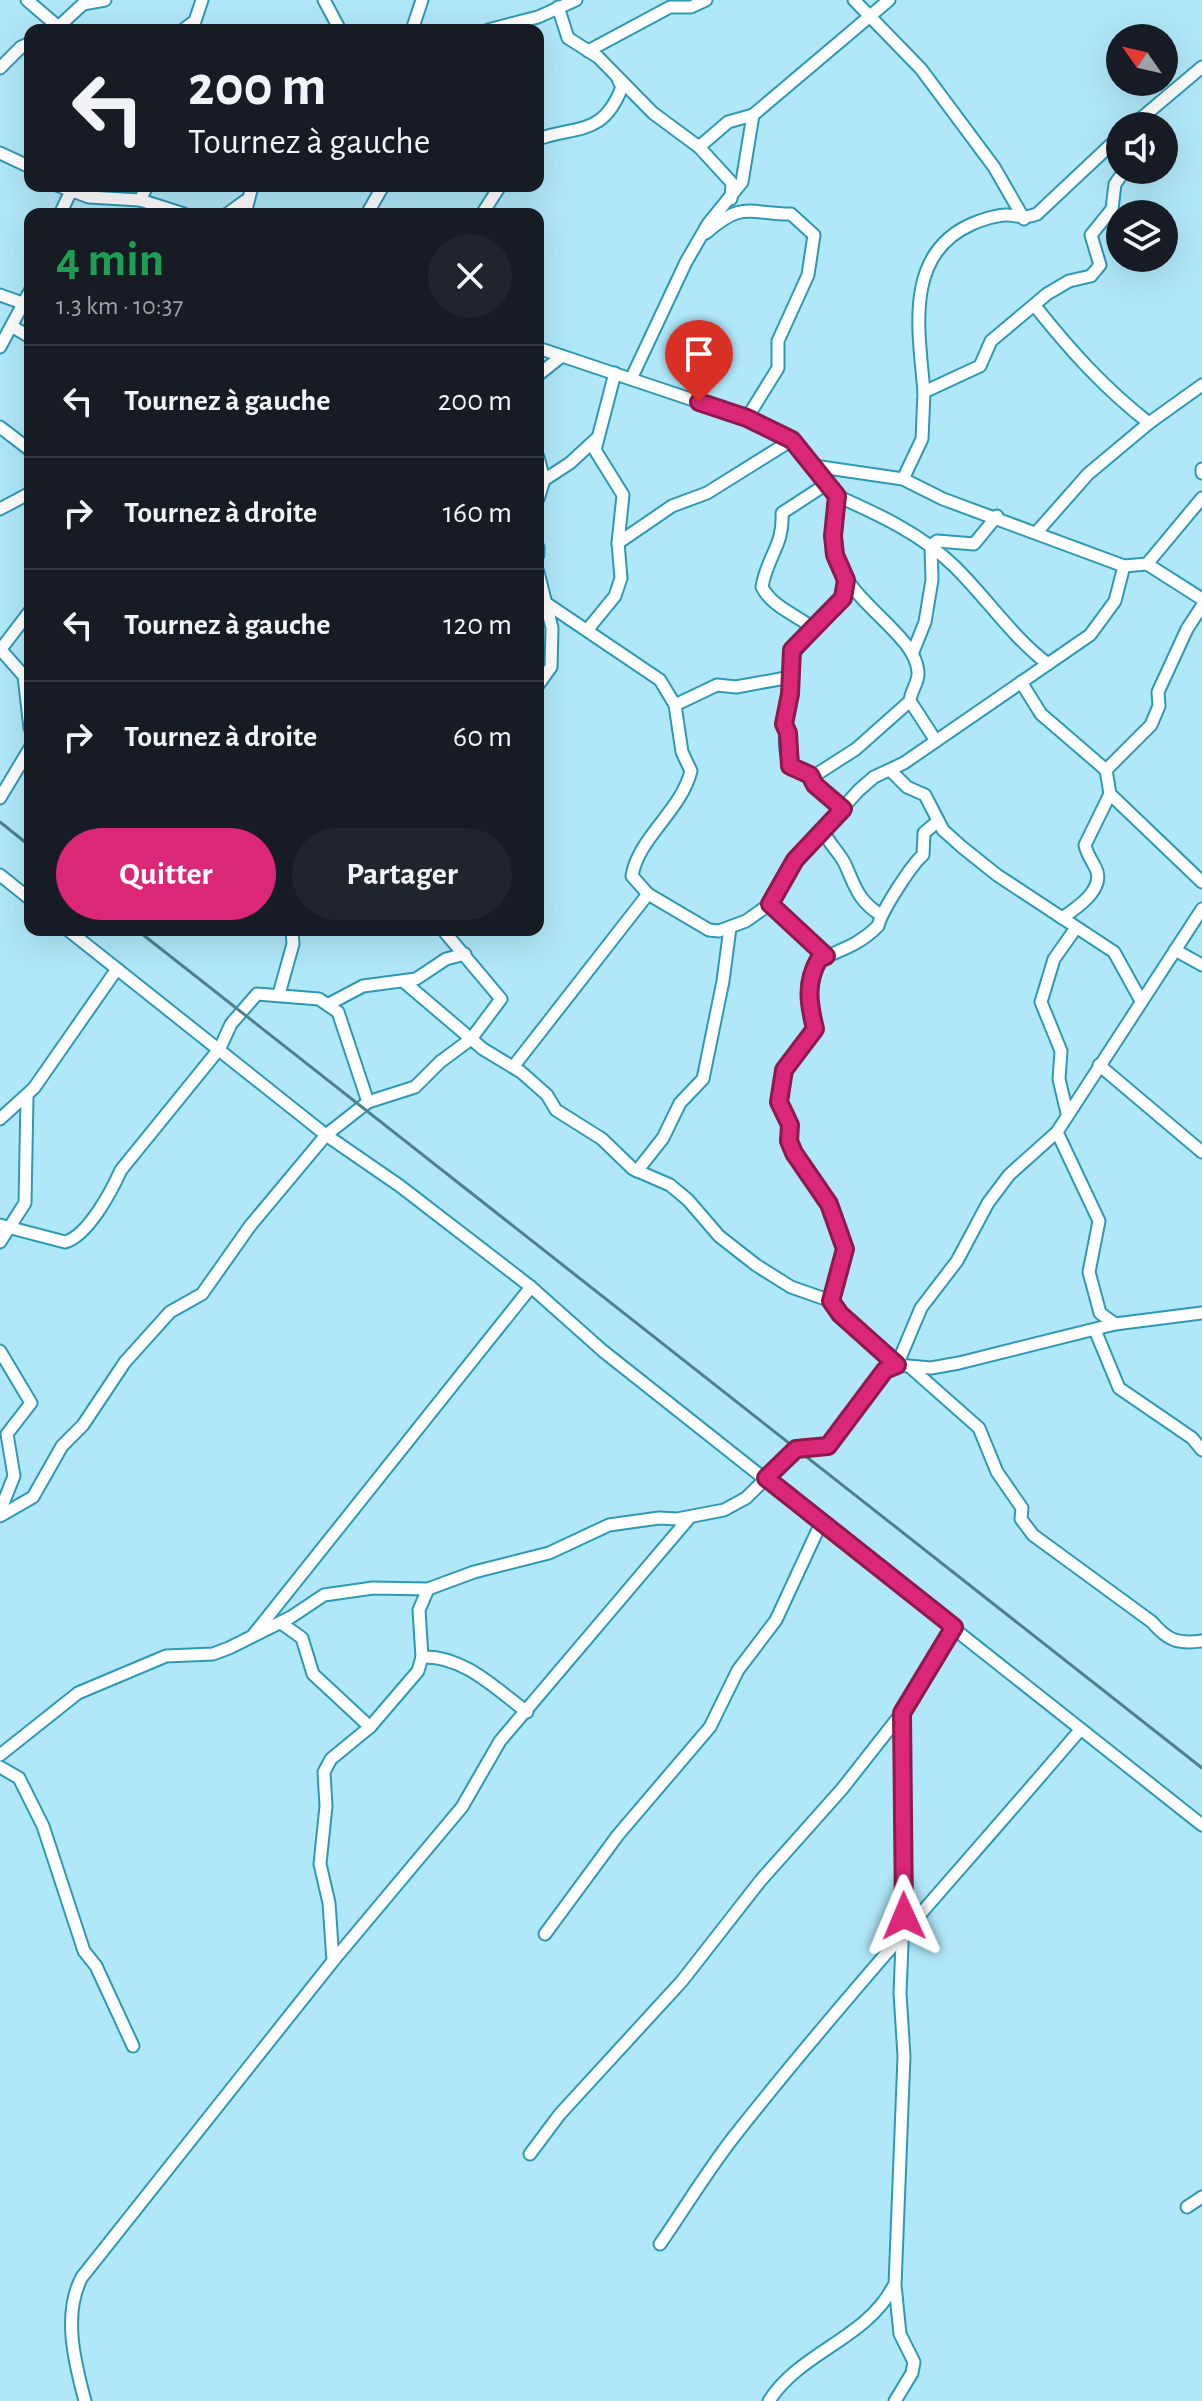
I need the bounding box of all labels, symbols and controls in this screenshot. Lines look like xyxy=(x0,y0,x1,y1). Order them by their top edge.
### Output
north arrow xyxy=(1106,24,1178,96)
map controls xyxy=(1106,24,1178,272)
icon: left xyxy=(56,56,160,160)
text: 200 m xyxy=(188,59,326,115)
button: sound xyxy=(1106,112,1178,184)
text: Tournez à gauche xyxy=(188,124,430,160)
button: layers xyxy=(1106,200,1178,272)
button: close xyxy=(428,234,512,318)
text: 4 min xyxy=(56,237,164,285)
text: 1.3 km · 10:37 xyxy=(56,293,183,319)
pin xyxy=(665,320,733,402)
icon: arrive xyxy=(677,332,721,376)
icon: left xyxy=(56,379,100,423)
text: Tournez à gauche xyxy=(124,386,331,416)
text: 200 m xyxy=(438,386,512,416)
icon: right xyxy=(56,491,100,535)
text: Tournez à droite xyxy=(124,498,317,528)
text: 160 m xyxy=(443,498,512,528)
icon: left xyxy=(56,603,100,647)
text: Tournez à gauche xyxy=(124,610,331,640)
text: 120 m xyxy=(443,610,512,640)
icon: right xyxy=(56,715,100,759)
text: Tournez à droite xyxy=(124,722,317,752)
text: 60 m xyxy=(453,722,512,752)
button: Quitter xyxy=(56,828,276,920)
button: Partager xyxy=(292,828,512,920)
position arrow xyxy=(862,1874,946,1958)

